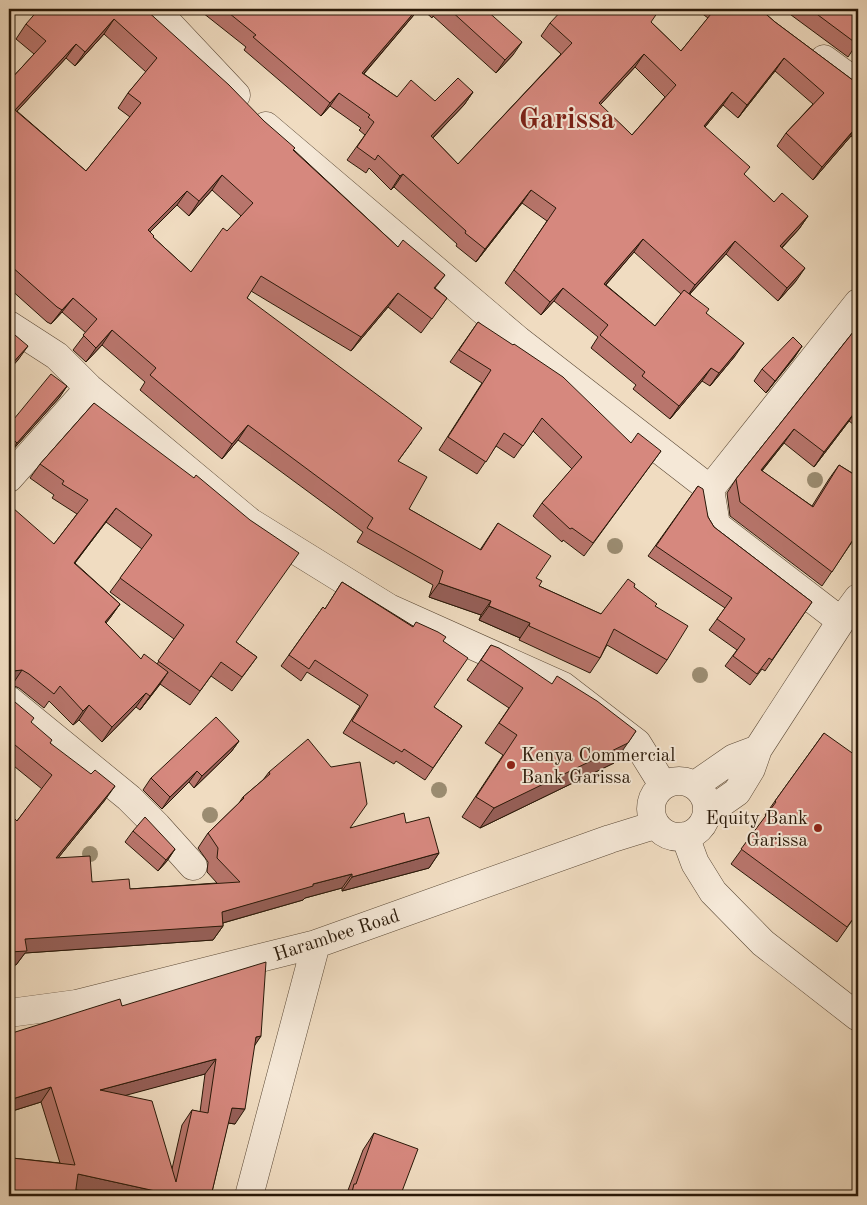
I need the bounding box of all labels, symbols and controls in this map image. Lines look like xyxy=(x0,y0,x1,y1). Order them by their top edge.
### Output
district label: Garissa xyxy=(519,106,615,135)
place label: Kenya Commercial Bank Garissa xyxy=(521,747,675,788)
marker: Kenya Commercial Bank Garissa xyxy=(505,759,517,771)
place label: Equity Bank Garissa xyxy=(705,810,809,851)
marker: Equity Bank Garissa xyxy=(812,822,824,834)
street label: Harambee Road xyxy=(271,907,402,966)

